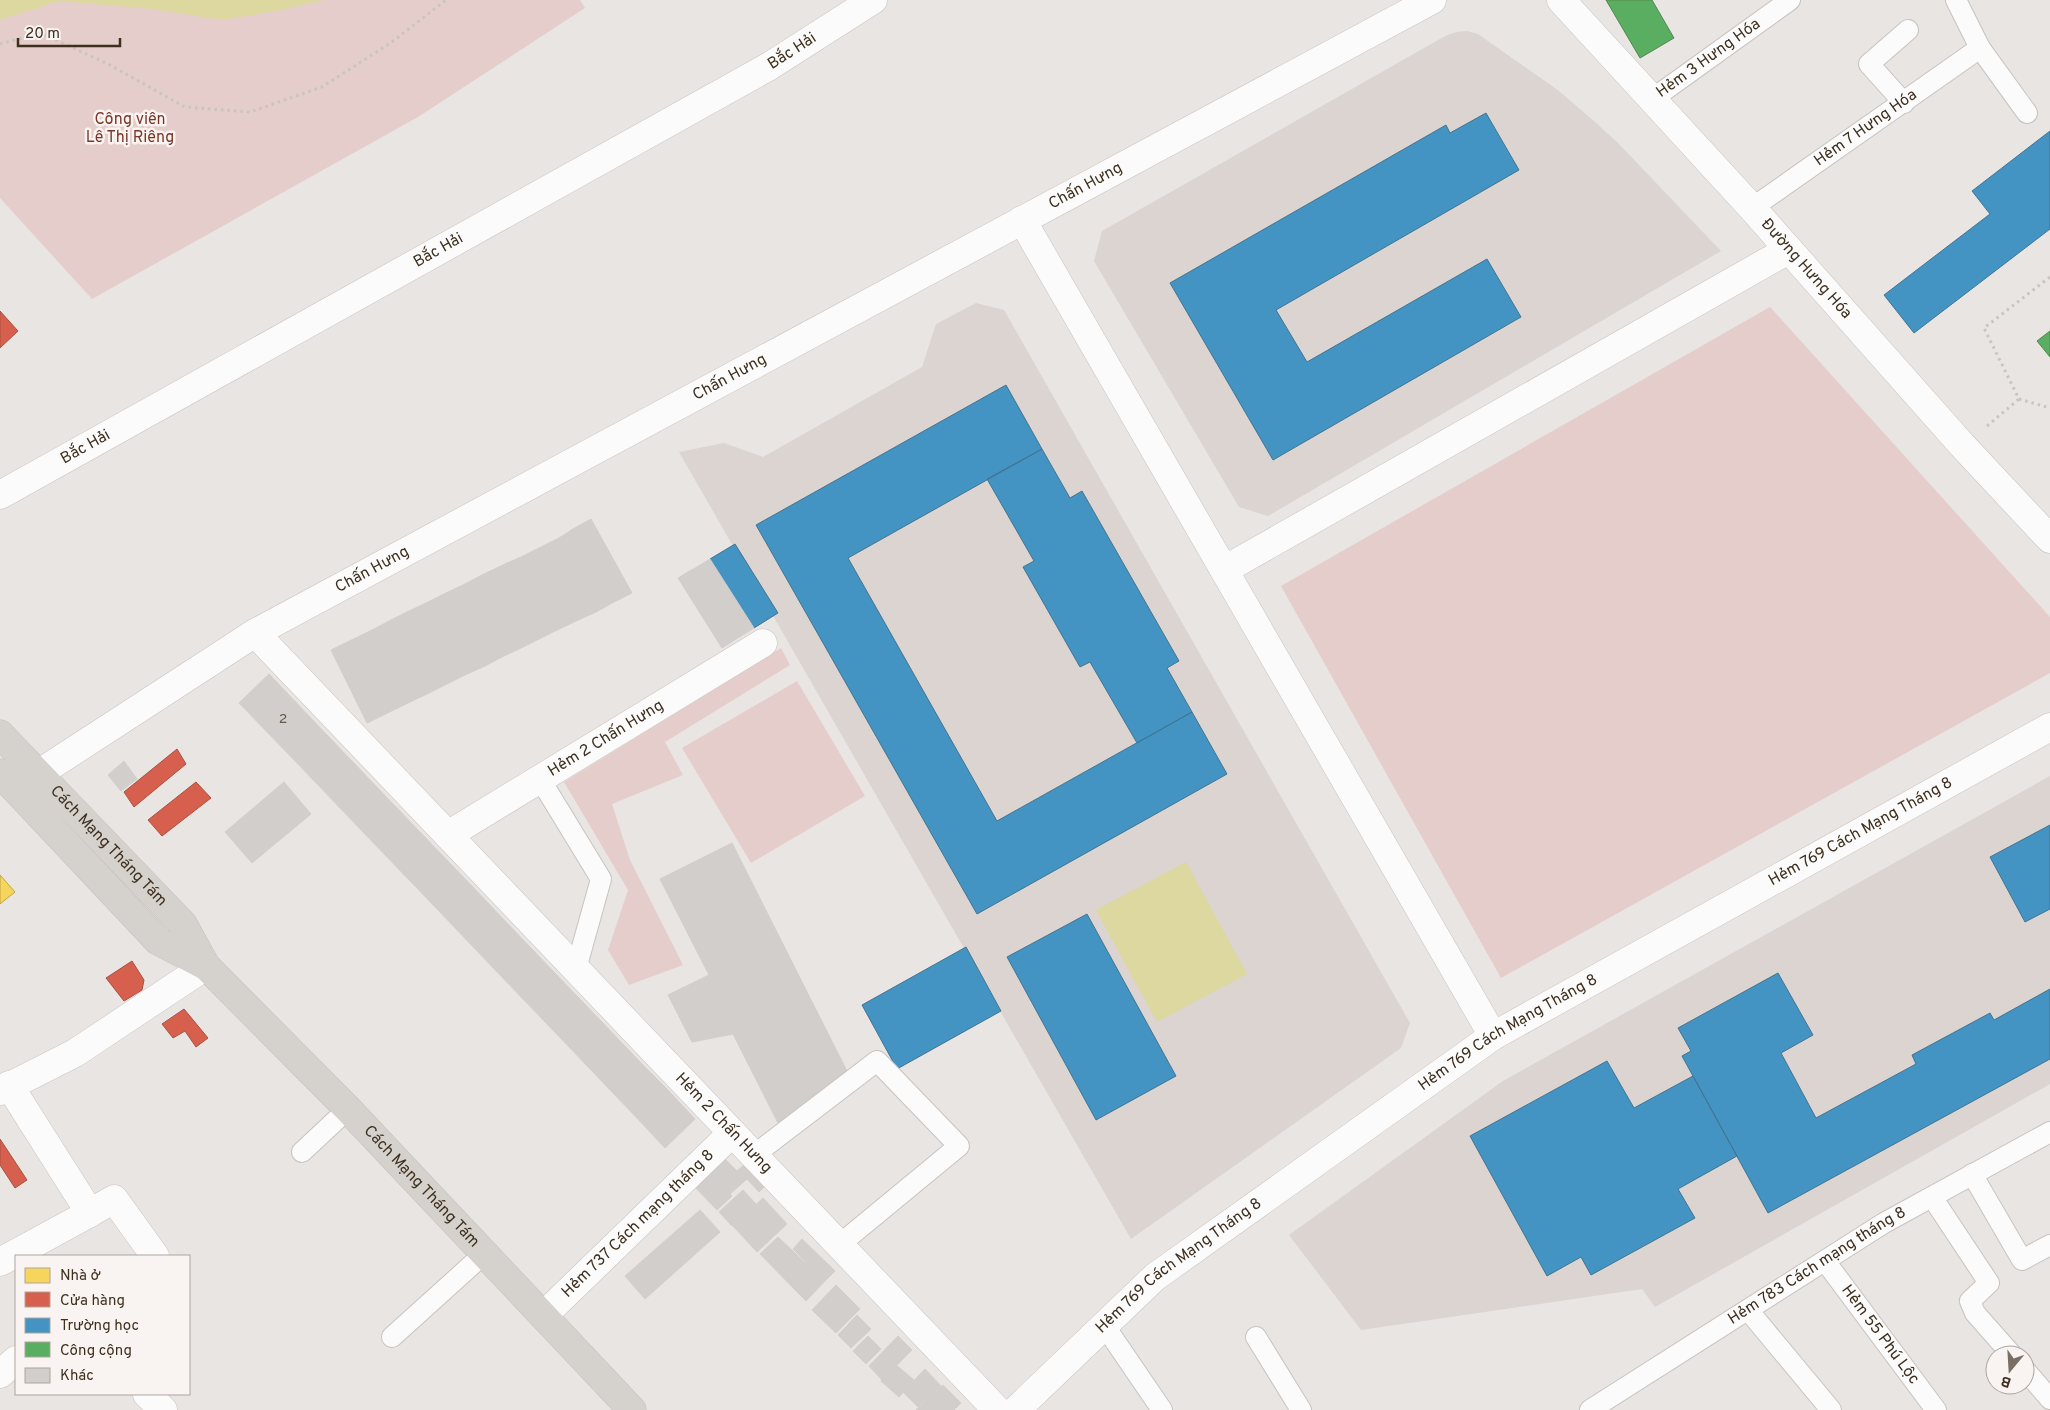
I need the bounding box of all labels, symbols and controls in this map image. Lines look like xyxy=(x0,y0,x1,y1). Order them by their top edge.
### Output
street label: Hẻm 3 Hưng Hóa xyxy=(1653,14,1765,103)
scale bar xyxy=(18,15,120,47)
text: 20 m xyxy=(25,25,60,44)
street label: Bắc Hải xyxy=(764,29,820,74)
street label: Hẻm 7 Hưng Hóa xyxy=(1811,85,1921,171)
park label: Công viên Lê Thị Riêng xyxy=(86,110,174,148)
street label: Chấn Hưng xyxy=(1045,158,1126,214)
street label: Đường Hưng Hóa xyxy=(1756,215,1856,323)
street label: Bắc Hải xyxy=(410,229,467,272)
street label: Chấn Hưng xyxy=(689,350,770,406)
street label: Bắc Hải xyxy=(57,425,114,469)
street label: Chấn Hưng xyxy=(332,542,413,598)
street label: Hẻm 2 Chấn Hưng xyxy=(544,696,667,782)
house number: 2 xyxy=(279,711,287,728)
street label: Hẻm 769 Cách Mạng Tháng 8 xyxy=(1765,773,1956,891)
street label: Cách Mạng Tháng Tám xyxy=(45,782,171,911)
street label: Hẻm 769 Cách Mạng Tháng 8 xyxy=(1415,970,1601,1096)
street label: Hẻm 2 Chấn Hưng xyxy=(670,1069,776,1178)
street label: Cách Mạng Tháng Tám xyxy=(359,1121,484,1252)
street label: Hẻm 737 Cách mạng tháng 8 xyxy=(558,1146,719,1302)
street label: Hẻm 769 Cách Mạng Tháng 8 xyxy=(1092,1194,1266,1338)
street label: Hẻm 783 Cách mạng tháng 8 xyxy=(1724,1203,1910,1330)
legend xyxy=(15,1255,190,1395)
text: Nhà ở xyxy=(60,1267,101,1286)
street label: Hẻm 55 Phú Lộc xyxy=(1836,1281,1924,1388)
text: Cửa hàng xyxy=(60,1292,125,1311)
text: Trường học xyxy=(60,1317,139,1336)
text: Công cộng xyxy=(60,1342,132,1361)
north arrow xyxy=(1985,1345,2035,1395)
text: Khác xyxy=(60,1367,94,1386)
text: B xyxy=(1999,1371,2014,1391)

